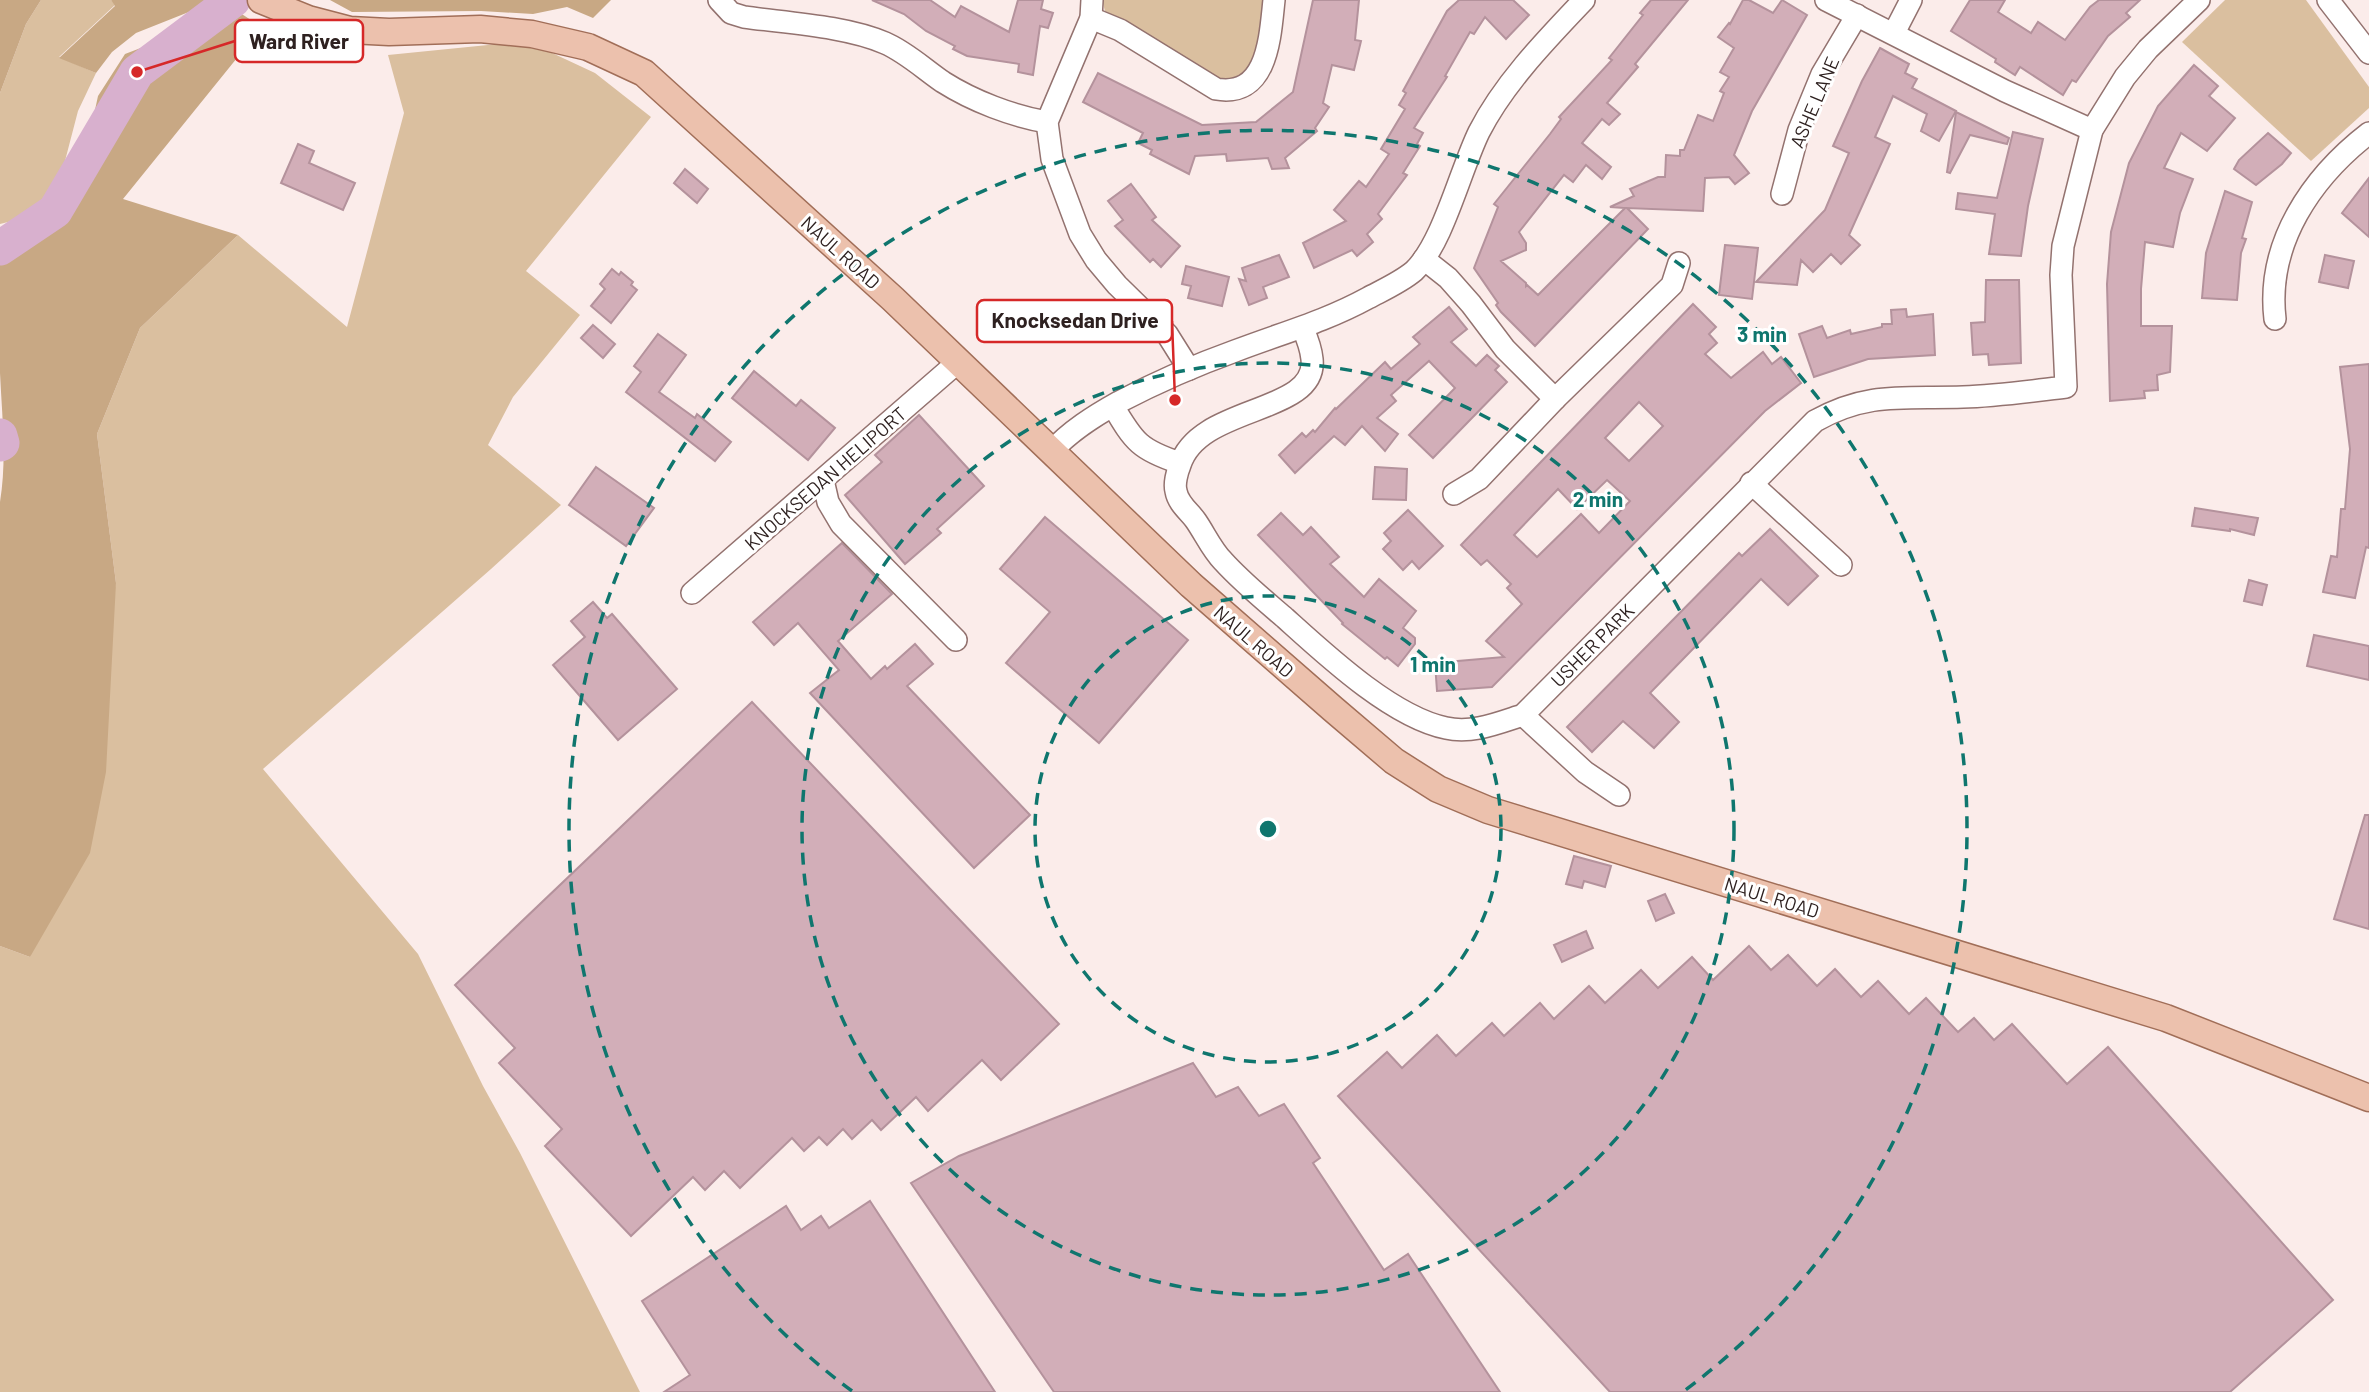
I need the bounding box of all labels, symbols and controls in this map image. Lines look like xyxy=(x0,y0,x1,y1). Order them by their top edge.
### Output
callout: Ward River xyxy=(235,20,363,62)
text: Ward River xyxy=(249,28,349,53)
street label: ASHE LANE xyxy=(1784,53,1844,151)
street label: NAUL ROAD xyxy=(797,211,885,293)
callout: Knocksedan Drive xyxy=(977,300,1172,342)
text: Knocksedan Drive xyxy=(991,307,1159,332)
text: 3 min xyxy=(1737,321,1787,346)
street label: KNOCKSEDAN HELIPORT xyxy=(740,402,910,554)
text: 2 min xyxy=(1573,486,1623,511)
street label: USHER PARK xyxy=(1546,598,1639,691)
street label: NAUL ROAD xyxy=(1210,600,1298,682)
text: 1 min xyxy=(1410,651,1456,676)
centre of rings xyxy=(1256,817,1280,841)
street label: NAUL ROAD xyxy=(1722,872,1822,922)

